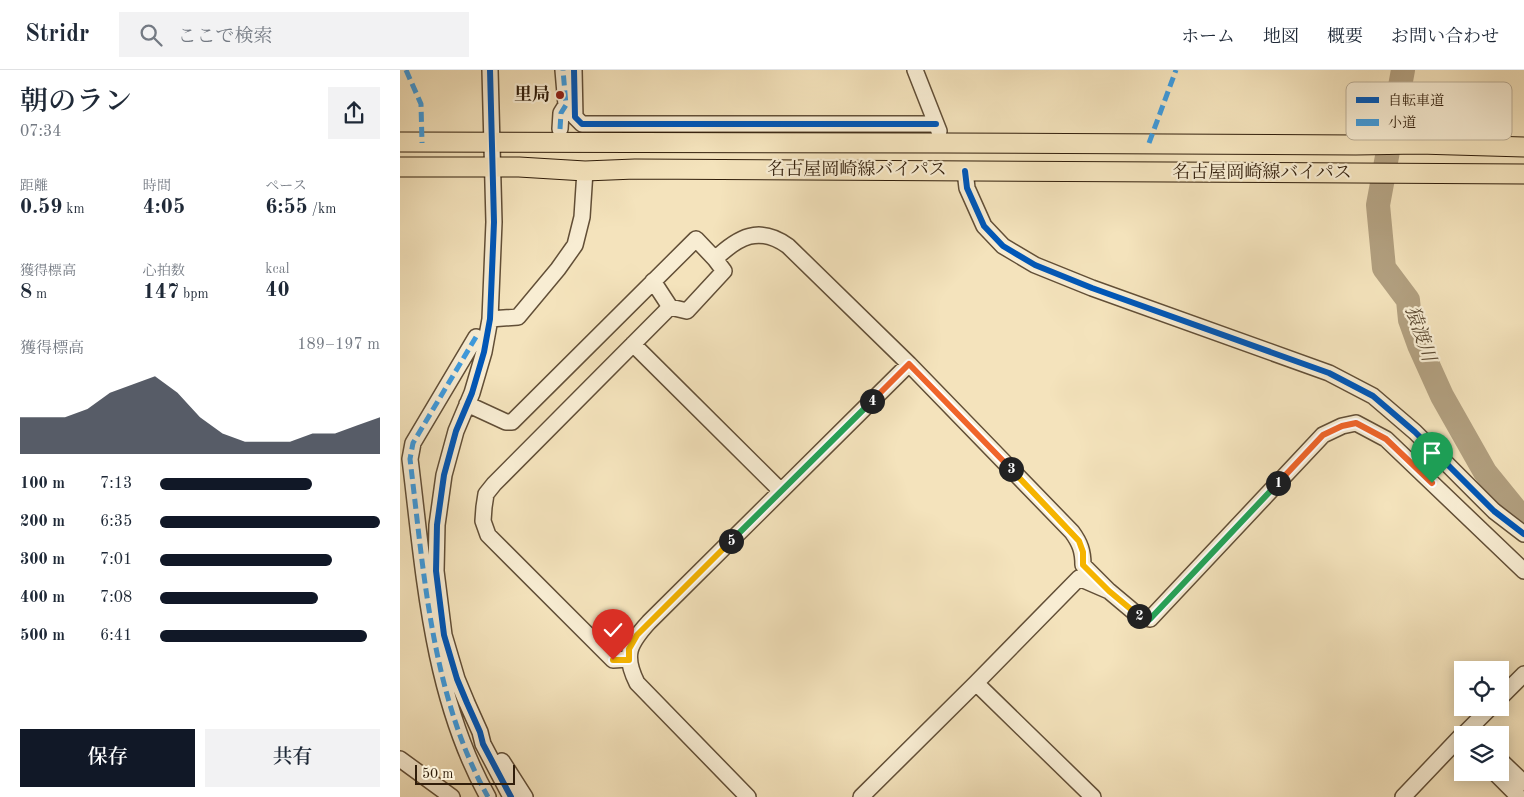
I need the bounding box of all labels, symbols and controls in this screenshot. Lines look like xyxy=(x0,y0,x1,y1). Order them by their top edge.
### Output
search box xyxy=(119,12,469,57)
icon: search xyxy=(137,21,165,49)
text: Stridr xyxy=(25,23,89,47)
text: ここで検索 xyxy=(177,28,272,47)
text: ホーム xyxy=(1181,28,1235,46)
text: 地図 xyxy=(1263,28,1299,46)
text: 概要 xyxy=(1327,28,1363,46)
text: お問い合わせ xyxy=(1391,28,1499,46)
legend xyxy=(1346,82,1512,140)
place label: 里局 xyxy=(514,85,550,104)
button: share xyxy=(328,87,380,139)
text: 朝のラン xyxy=(20,89,132,117)
marker: 里局 xyxy=(554,89,566,101)
text: 自転車道 xyxy=(1388,93,1444,108)
text: 小道 xyxy=(1388,115,1416,130)
text: 07:34 xyxy=(20,124,62,140)
street label: 名古屋岡崎線バイパス xyxy=(767,159,947,179)
street label: 名古屋岡崎線バイパス xyxy=(1172,162,1352,182)
text: 距離 xyxy=(20,179,48,193)
text: 時間 xyxy=(143,179,171,193)
text: ペース xyxy=(265,179,307,193)
text: 0.59 xyxy=(20,197,62,218)
text: 4:05 xyxy=(143,197,185,218)
text: 6:55 xyxy=(265,197,308,218)
text: km xyxy=(62,202,85,216)
text: /km xyxy=(308,202,336,216)
text: kcal xyxy=(265,262,289,276)
text: 獲得標高 xyxy=(20,264,76,278)
text: 心拍数 xyxy=(143,264,185,278)
text: 40 xyxy=(265,280,290,301)
text: 8 xyxy=(20,282,32,303)
text: 147 xyxy=(143,282,179,303)
text: m xyxy=(32,287,47,301)
text: bpm xyxy=(179,287,209,301)
water label: 猿渡川 xyxy=(1401,303,1440,366)
text: 189–197 m xyxy=(297,337,380,353)
text: 獲得標高 xyxy=(20,341,84,357)
pin: 4 xyxy=(860,388,884,414)
text: 4 xyxy=(868,394,877,408)
pin xyxy=(1411,432,1453,483)
icon: arrive xyxy=(1418,439,1446,467)
pin: 3 xyxy=(998,456,1024,482)
text: 3 xyxy=(1007,462,1016,476)
pin: 1 xyxy=(1266,470,1290,496)
text: 100 m xyxy=(20,476,65,492)
text: 7:13 xyxy=(100,476,132,492)
text: 1 xyxy=(1274,476,1283,490)
text: 200 m xyxy=(20,514,65,530)
text: 6:35 xyxy=(100,514,132,530)
pin: 5 xyxy=(718,528,744,554)
text: 5 xyxy=(727,534,736,548)
text: 300 m xyxy=(20,552,65,568)
text: 7:01 xyxy=(100,552,132,568)
text: 400 m xyxy=(20,590,65,606)
text: 7:08 xyxy=(100,590,132,606)
pin: 2 xyxy=(1126,604,1152,628)
pin xyxy=(592,609,634,660)
text: 2 xyxy=(1135,609,1144,623)
icon: check xyxy=(599,616,627,644)
text: 500 m xyxy=(20,628,65,644)
text: 6:41 xyxy=(100,628,132,644)
map controls xyxy=(1454,661,1509,781)
button: locate xyxy=(1454,661,1509,716)
button: layers xyxy=(1454,726,1509,781)
button: 保存 xyxy=(20,729,195,787)
button: 共有 xyxy=(205,729,380,787)
scale bar xyxy=(415,762,515,785)
text: 50 m xyxy=(422,767,453,781)

